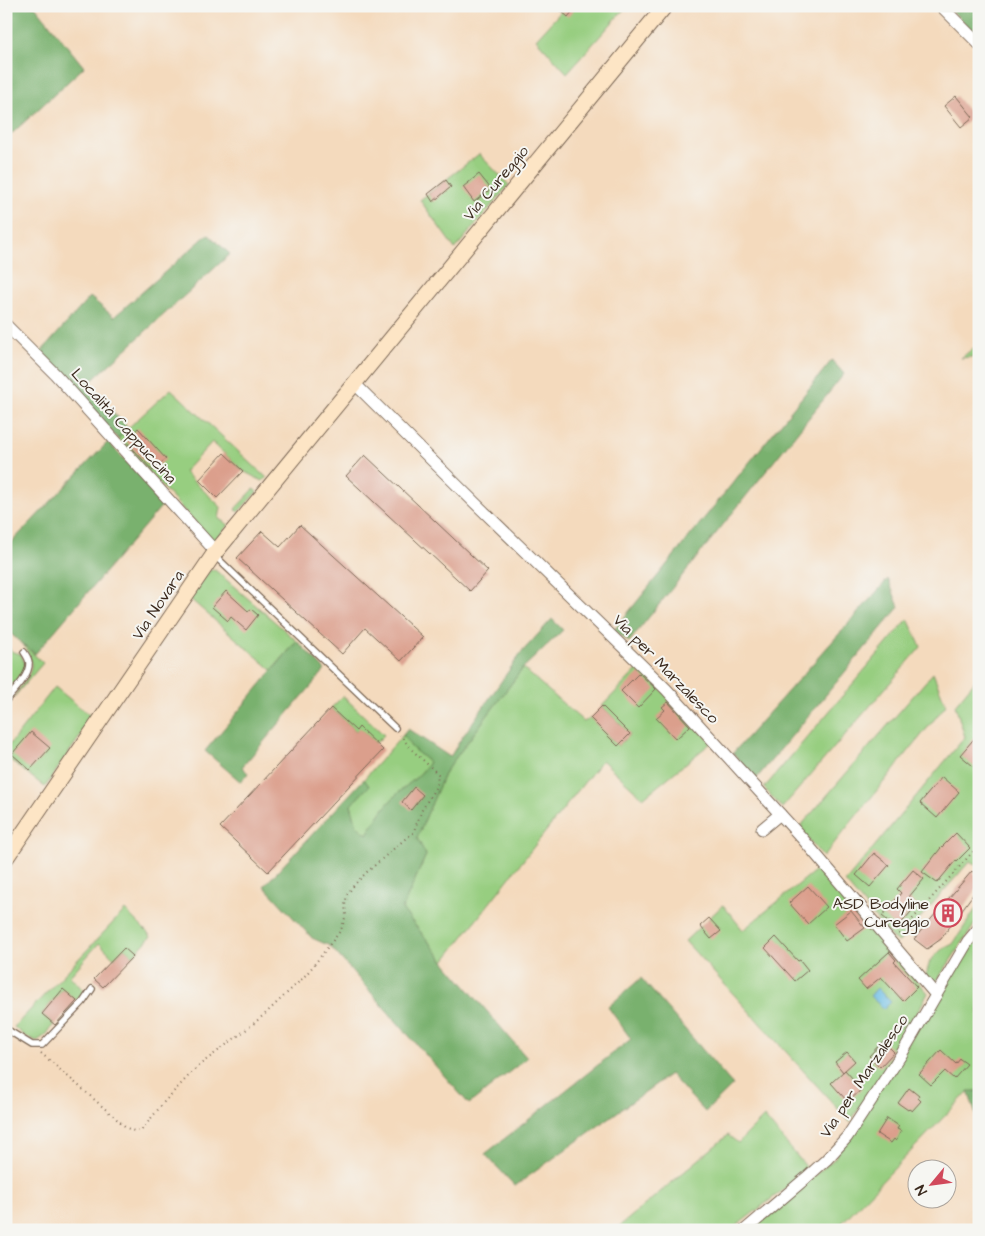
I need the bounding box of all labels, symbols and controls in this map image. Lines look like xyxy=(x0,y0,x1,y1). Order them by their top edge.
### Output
street label: Via Cureggio xyxy=(458,141,535,226)
street label: Località Cappuccina xyxy=(66,363,182,489)
street label: Via Novara xyxy=(127,566,189,644)
street label: Via per Marzalesco xyxy=(608,609,724,729)
place label: ASD Bodyline Cureggio xyxy=(833,893,929,934)
building icon: ASD Bodyline Cureggio xyxy=(933,898,963,928)
street label: Via per Marzalesco xyxy=(815,1010,913,1142)
north arrow xyxy=(908,1158,958,1208)
text: N xyxy=(911,1181,932,1199)

